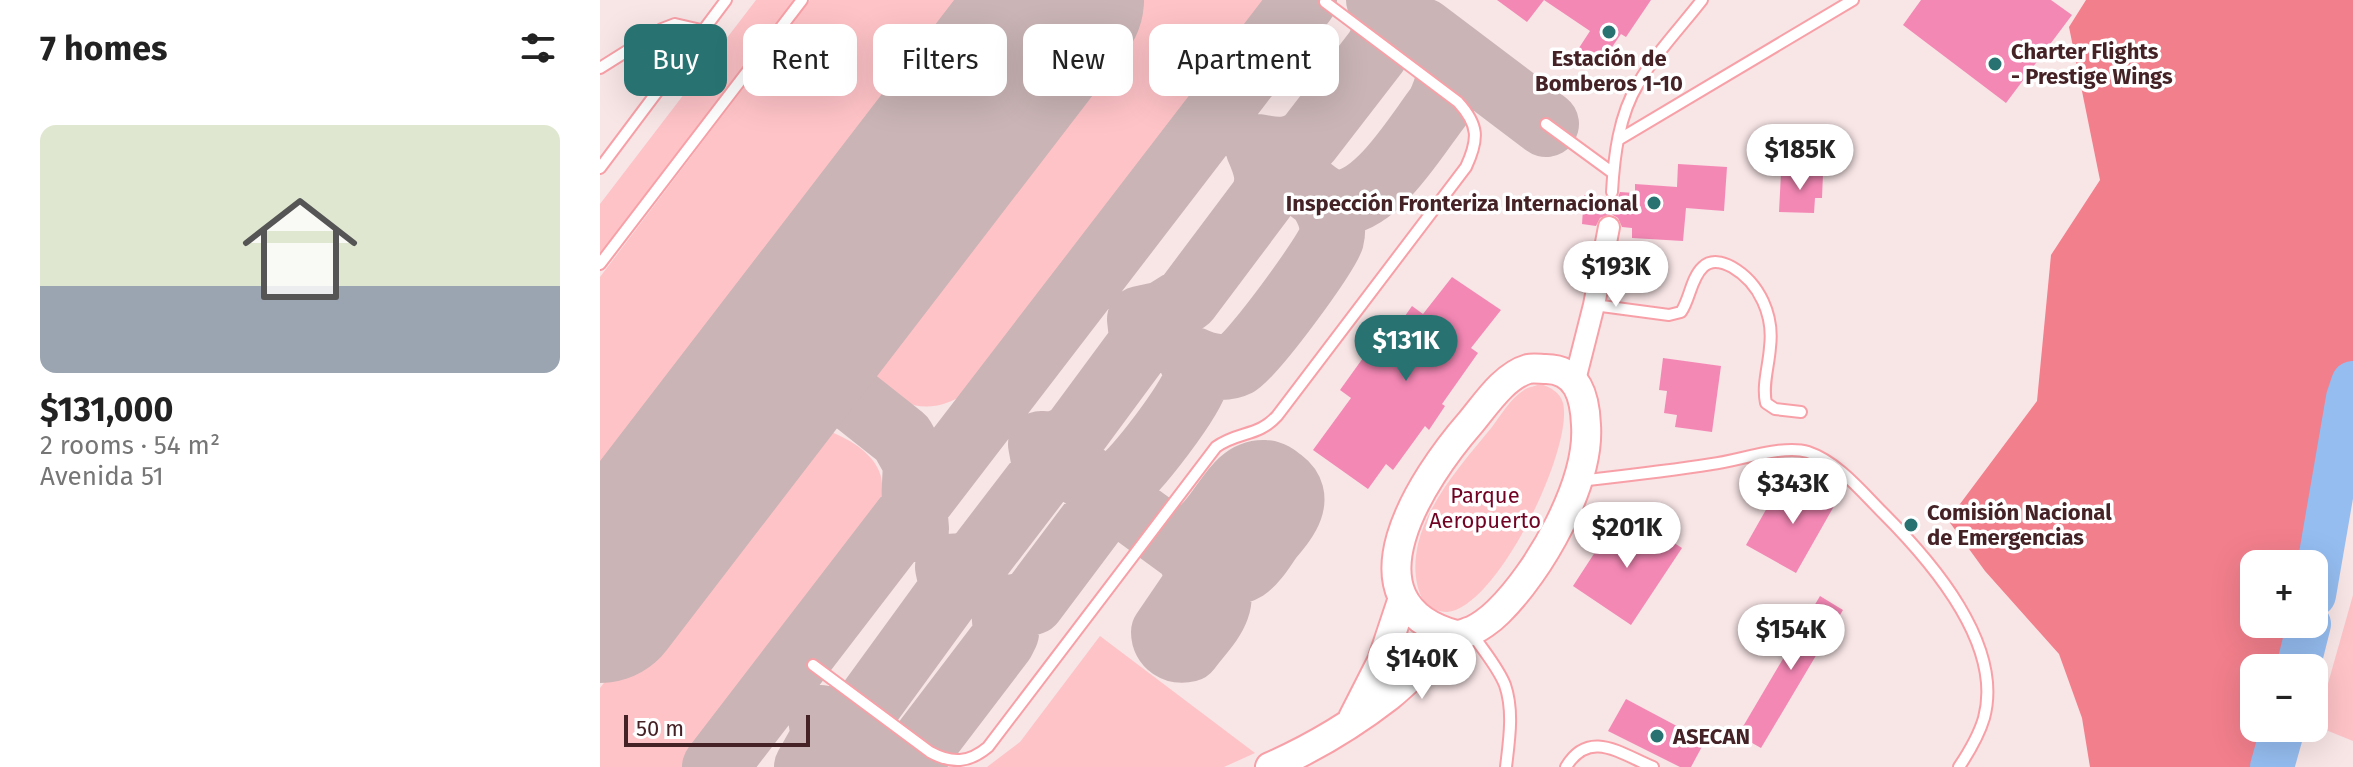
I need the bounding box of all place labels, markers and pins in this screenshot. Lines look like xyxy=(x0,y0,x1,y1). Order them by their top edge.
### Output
marker: Estación de Bomberos 1-10 xyxy=(1600,23,1618,41)
place label: Charter Flights - Prestige Wings xyxy=(2011,38,2173,90)
place label: Estación de Bomberos 1-10 xyxy=(1535,45,1683,97)
marker: Charter Flights - Prestige Wings xyxy=(1986,55,2004,73)
pin: $185K xyxy=(1744,124,1856,192)
place label: Inspección Fronteriza Internacional xyxy=(1286,190,1638,217)
marker: Inspección Fronteriza Internacional xyxy=(1645,194,1663,212)
pin: $193K xyxy=(1560,241,1672,309)
pin: $131K xyxy=(1350,315,1462,383)
pin: $343K xyxy=(1737,458,1849,526)
place label: Comisión Nacional de Emergencias xyxy=(1927,499,2112,551)
pin: $201K xyxy=(1571,502,1683,570)
marker: Comisión Nacional de Emergencias xyxy=(1902,516,1920,534)
pin: $154K xyxy=(1735,604,1847,672)
pin: $140K xyxy=(1366,633,1478,701)
place label: ASECAN xyxy=(1672,723,1750,750)
marker: ASECAN xyxy=(1648,727,1666,745)

